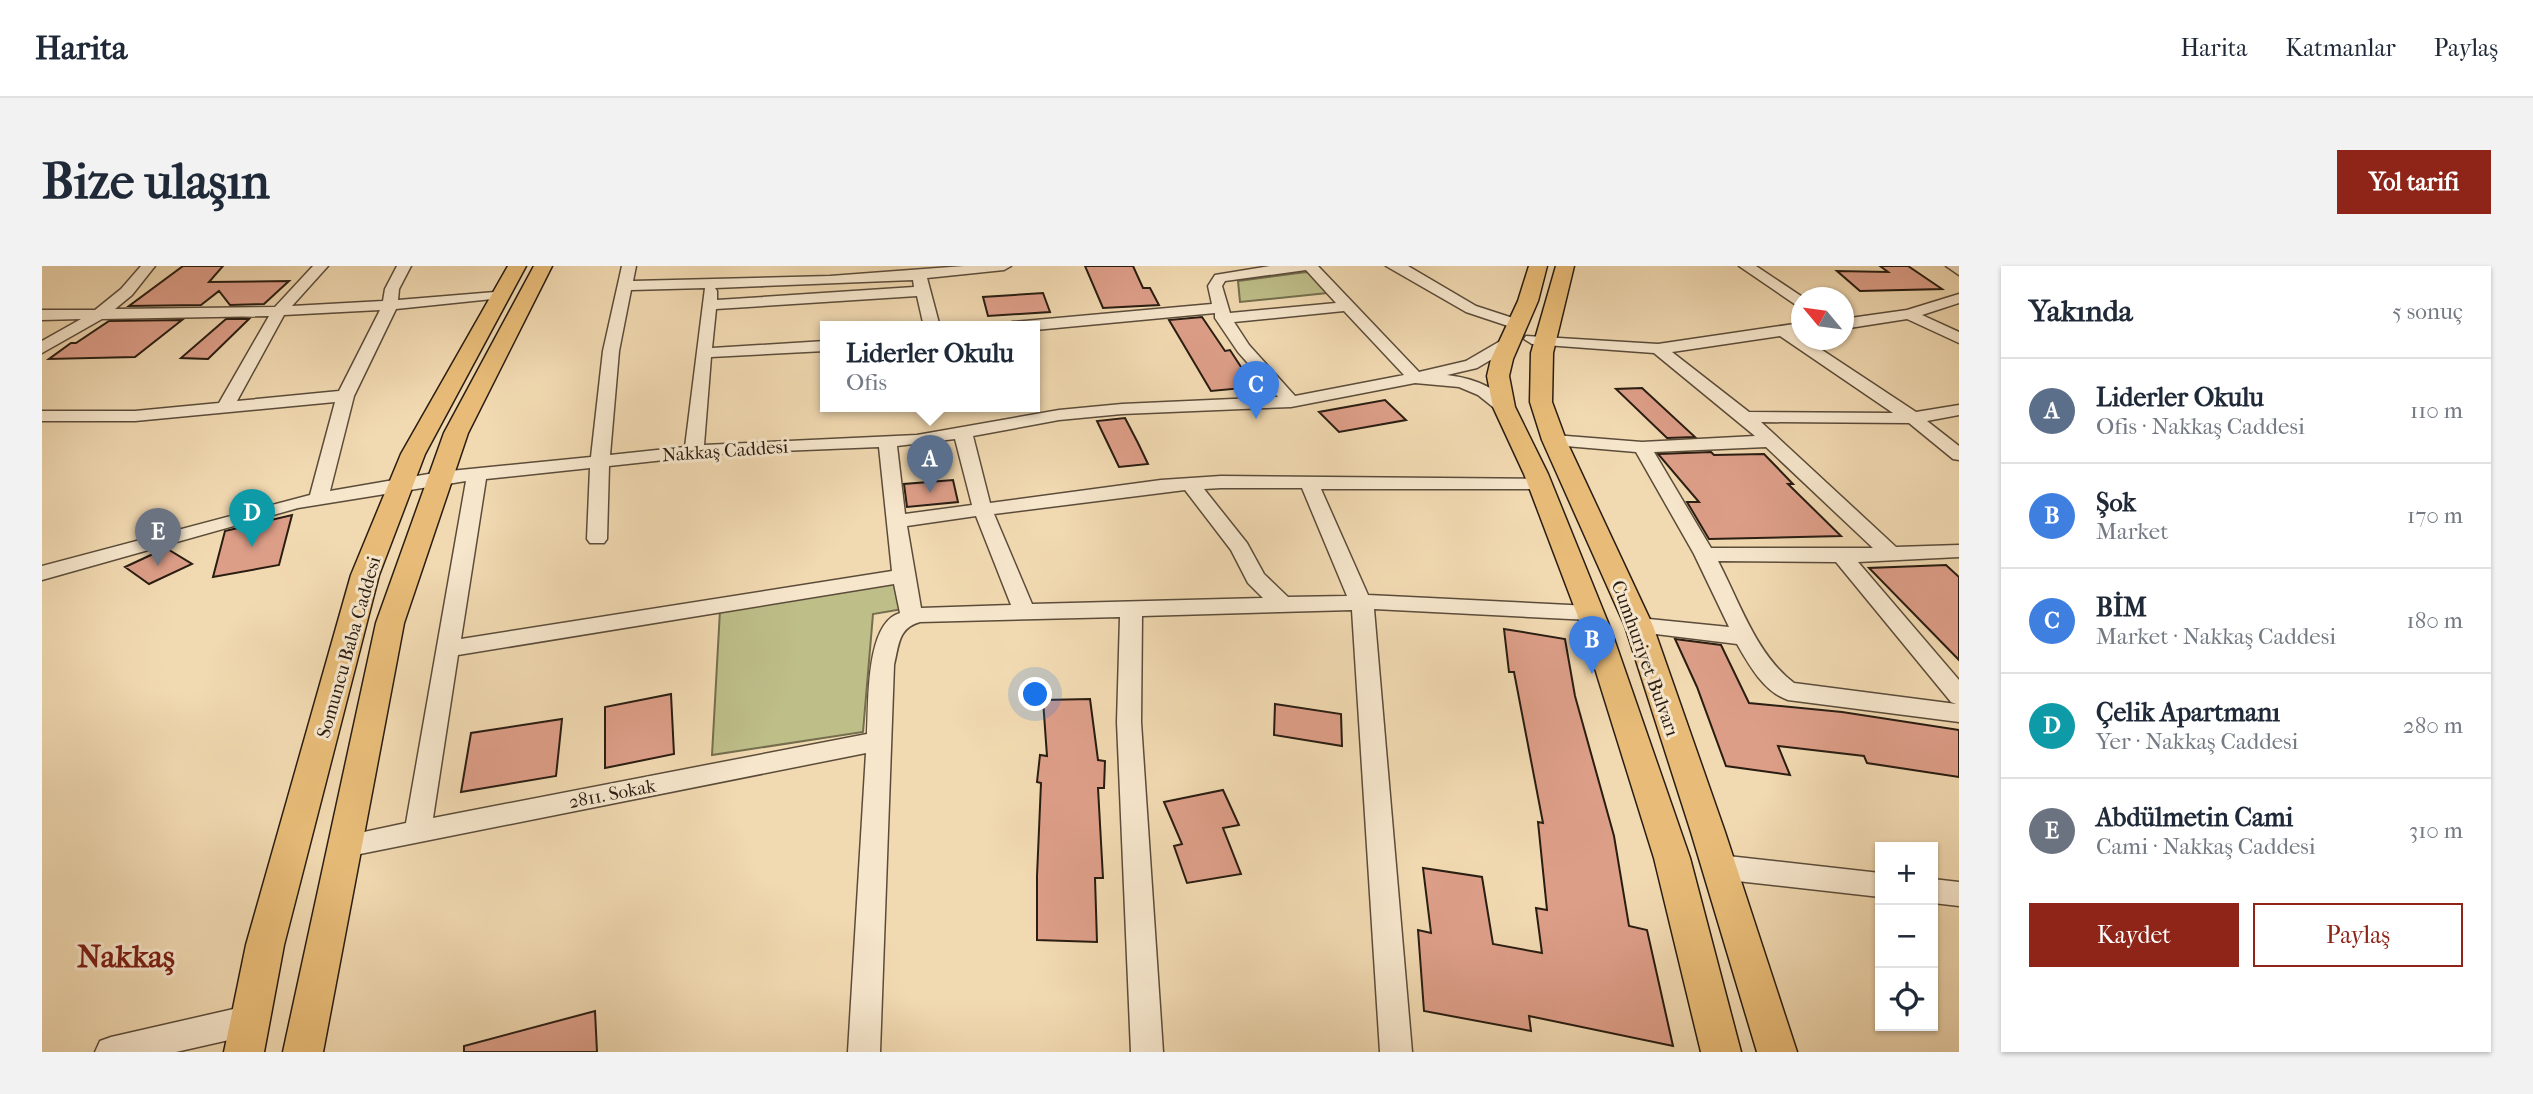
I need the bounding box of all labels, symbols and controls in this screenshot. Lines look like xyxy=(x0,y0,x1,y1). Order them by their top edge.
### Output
text: Harita xyxy=(35,29,127,68)
text: Harita xyxy=(2180,34,2247,62)
text: Katmanlar xyxy=(2285,34,2396,62)
text: Paylaş xyxy=(2434,34,2498,62)
button: Yol tarifi xyxy=(2337,150,2491,214)
text: Bize ulaşın xyxy=(42,153,270,211)
north arrow xyxy=(1791,287,1854,350)
text: Yakında xyxy=(2029,294,2133,329)
text: 5 sonuç xyxy=(2392,298,2463,325)
popup xyxy=(820,321,1040,412)
text: Liderler Okulu xyxy=(846,338,1014,369)
pin: C xyxy=(1233,361,1279,419)
text: Ofis xyxy=(846,369,887,396)
text: Liderler Okulu xyxy=(2096,382,2264,413)
text: A xyxy=(2045,397,2059,424)
text: 110 m xyxy=(2410,397,2463,424)
text: Ofis · Nakkaş Caddesi xyxy=(2096,413,2305,440)
pin: A xyxy=(907,435,953,493)
street label: Nakkaş Caddesi xyxy=(661,436,789,466)
text: Şok xyxy=(2096,487,2136,518)
pin: D xyxy=(229,489,275,547)
text: B xyxy=(2045,502,2059,529)
text: 170 m xyxy=(2407,502,2463,529)
pin: E xyxy=(135,508,181,566)
text: Market xyxy=(2096,518,2168,545)
street label: Somuncu Baba Caddesi xyxy=(312,553,386,741)
street label: Cumhuriyet Bulvarı xyxy=(1607,577,1684,740)
text: BİM xyxy=(2096,592,2147,623)
text: C xyxy=(2044,607,2060,634)
text: 180 m xyxy=(2406,607,2463,634)
pin: B xyxy=(1569,616,1615,674)
text: Market · Nakkaş Caddesi xyxy=(2096,623,2336,650)
your location xyxy=(1018,677,1052,711)
text: Çelik Apartmanı xyxy=(2096,697,2280,728)
text: D xyxy=(2043,712,2061,739)
text: 280 m xyxy=(2403,712,2463,739)
text: Yer · Nakkaş Caddesi xyxy=(2096,728,2298,755)
street label: 2811. Sokak xyxy=(567,775,658,813)
text: Abdülmetin Cami xyxy=(2096,802,2293,833)
text: E xyxy=(2045,817,2059,844)
text: 310 m xyxy=(2409,817,2463,844)
text: Cami · Nakkaş Caddesi xyxy=(2096,833,2316,860)
map controls xyxy=(1875,842,1938,1031)
button: + xyxy=(1875,842,1938,905)
button: Kaydet xyxy=(2029,903,2239,967)
button: Paylaş xyxy=(2253,903,2463,967)
button: − xyxy=(1875,905,1938,968)
district label: Nakkaş xyxy=(77,938,175,976)
button: locate xyxy=(1875,968,1938,1031)

